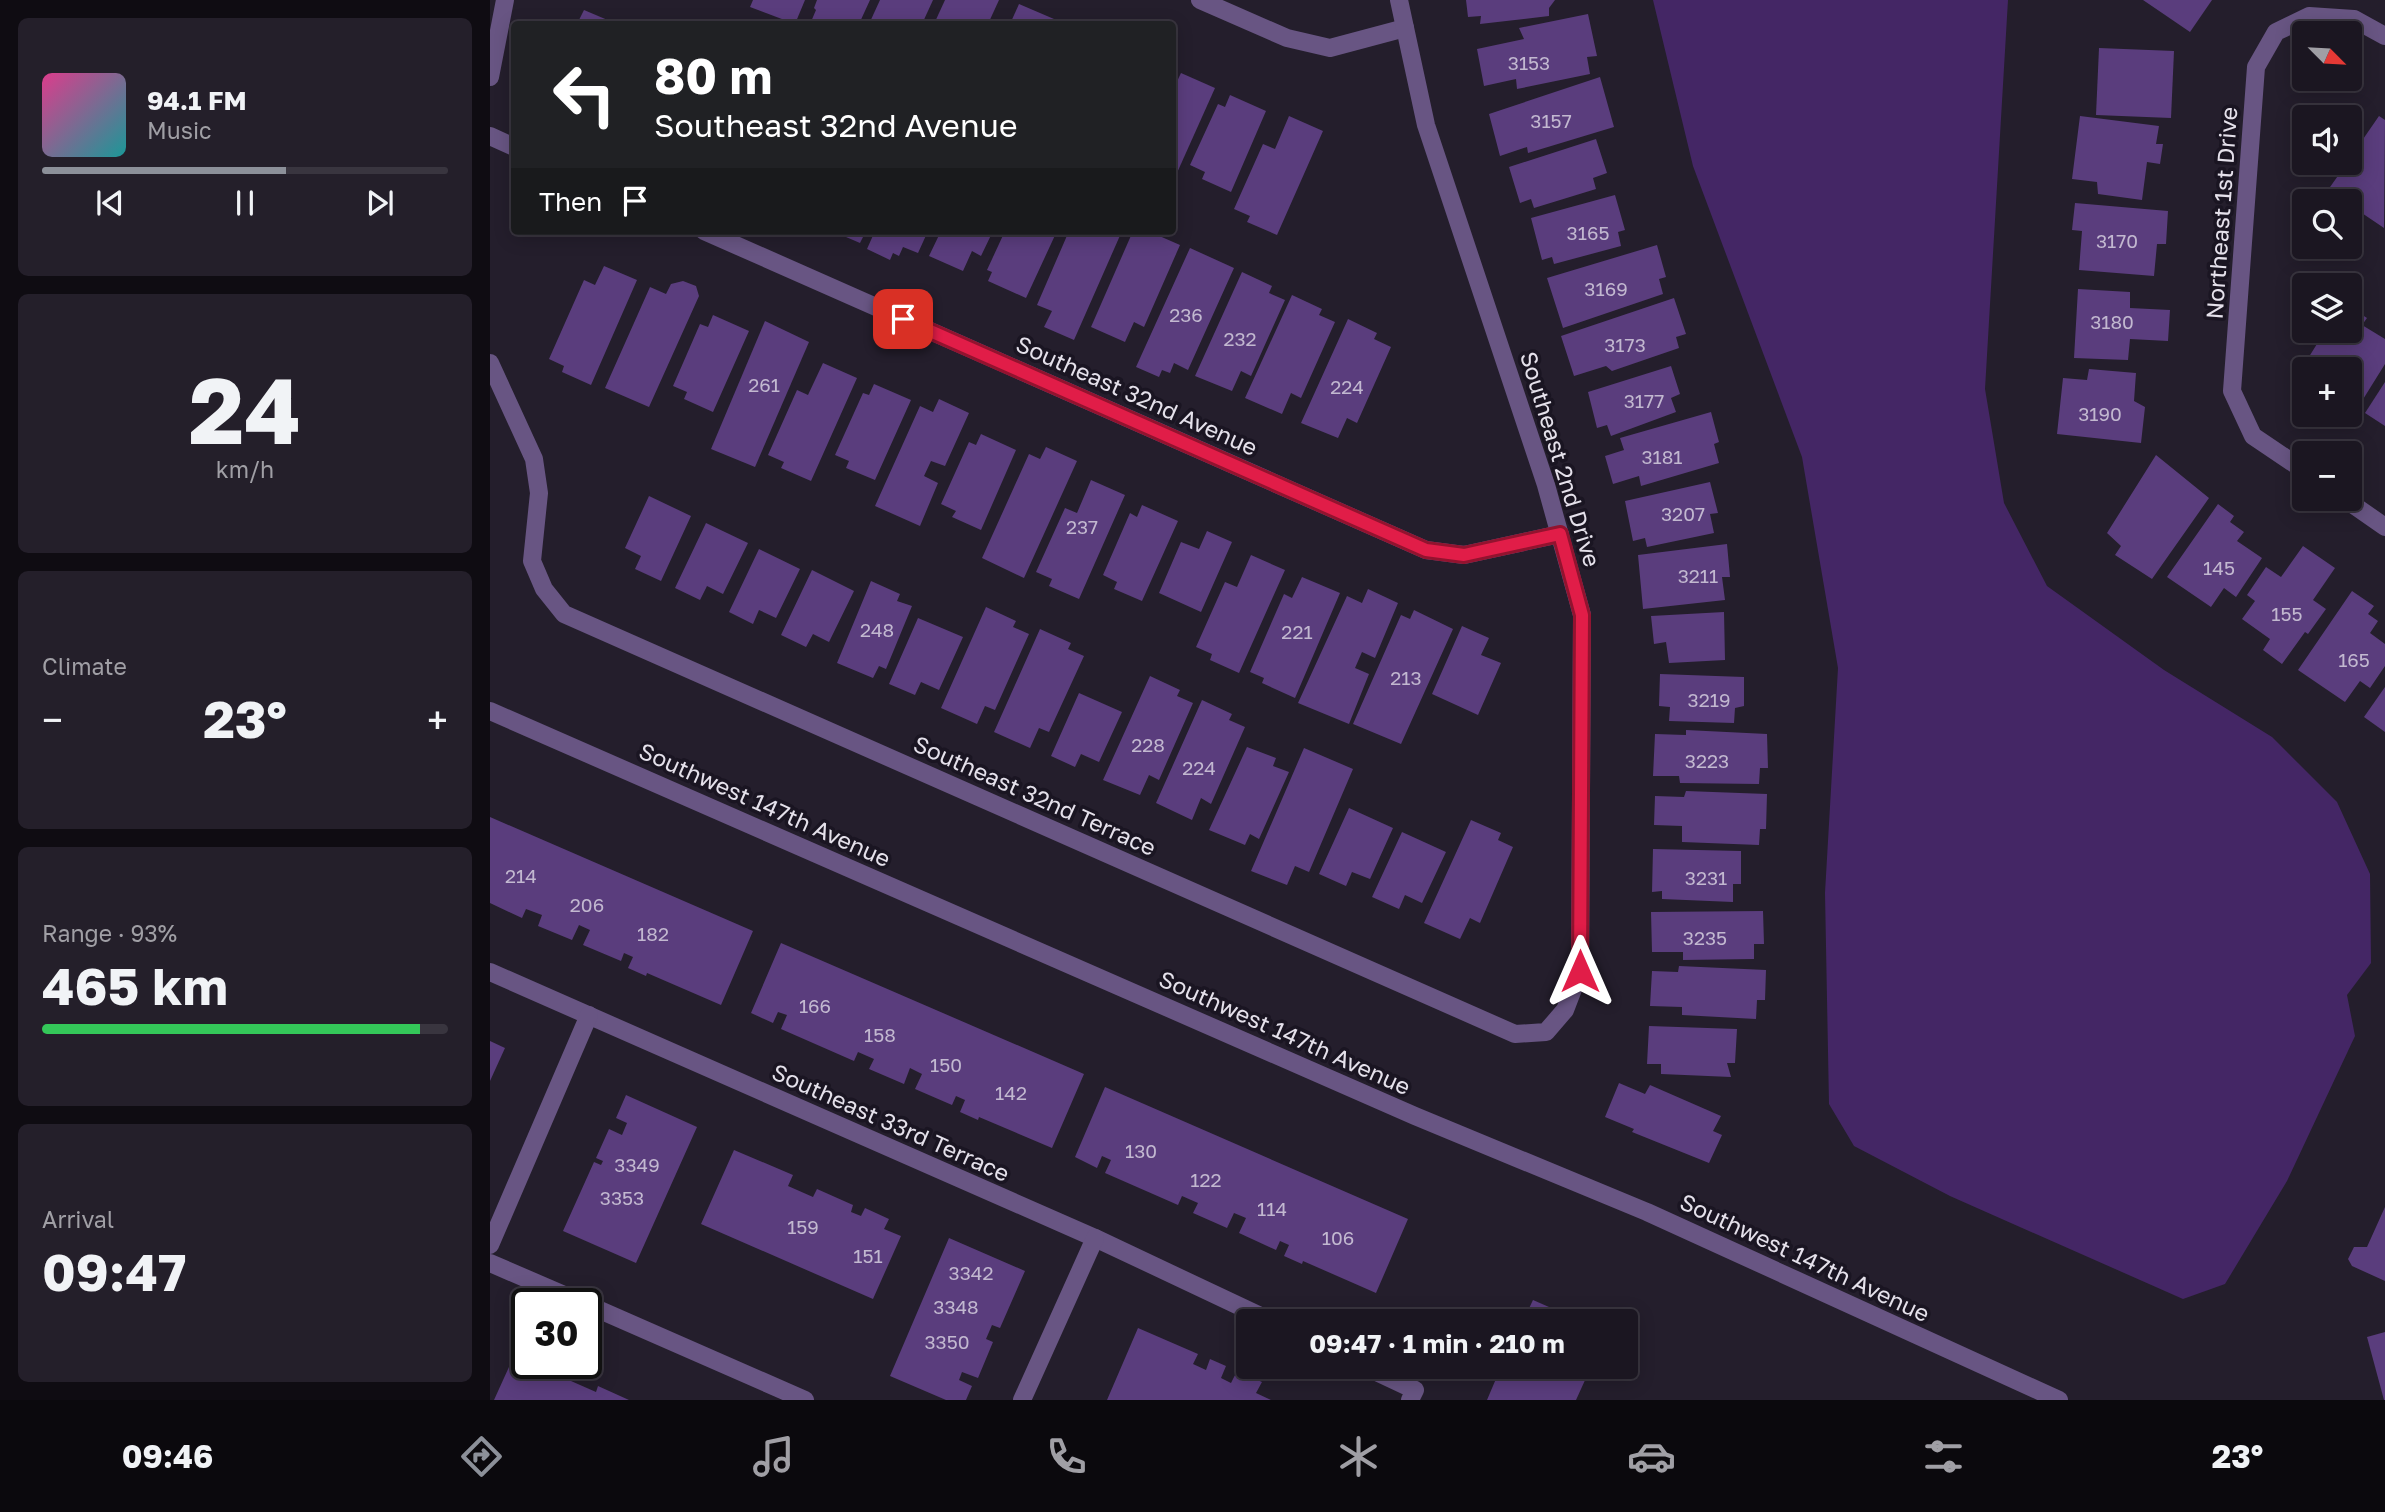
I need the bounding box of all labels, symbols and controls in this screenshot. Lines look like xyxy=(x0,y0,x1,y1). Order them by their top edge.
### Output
north arrow xyxy=(2292,21,2362,91)
map controls xyxy=(2292,21,2362,511)
text: 80 m xyxy=(654,46,772,105)
icon: left xyxy=(539,49,630,140)
house number: 3153 xyxy=(1508,51,1550,74)
text: 94.1 FM xyxy=(147,85,247,116)
button: sound xyxy=(2292,105,2362,175)
text: Southeast 32nd Avenue xyxy=(654,106,1018,144)
street label: Northeast 1st Drive xyxy=(2200,106,2242,320)
house number: 3157 xyxy=(1530,109,1572,132)
text: Music xyxy=(147,116,212,144)
icon: arrive xyxy=(616,182,654,220)
icon: previous xyxy=(91,184,129,222)
icon: pause xyxy=(226,184,264,222)
icon: next xyxy=(361,184,399,222)
text: Then xyxy=(539,186,602,217)
button: search xyxy=(2292,189,2362,259)
house number: 3165 xyxy=(1567,221,1609,244)
house number: 3170 xyxy=(2096,229,2138,252)
button: layers xyxy=(2292,273,2362,343)
house number: 3169 xyxy=(1584,277,1628,300)
pin xyxy=(873,289,933,349)
icon: arrive xyxy=(884,300,922,338)
house number: 236 xyxy=(1169,303,1203,326)
house number: 3180 xyxy=(2090,310,2134,333)
house number: 232 xyxy=(1223,327,1257,350)
street label: Southeast 32nd Avenue xyxy=(1012,329,1262,461)
house number: 3173 xyxy=(1604,333,1646,356)
street label: Southeast 2nd Drive xyxy=(1515,348,1607,570)
text: 24 xyxy=(189,355,301,464)
button: + xyxy=(2292,357,2362,427)
house number: 261 xyxy=(748,373,780,396)
house number: 224 xyxy=(1330,375,1364,398)
house number: 3177 xyxy=(1624,389,1664,412)
house number: 3190 xyxy=(2078,402,2122,425)
button: − xyxy=(2292,441,2362,511)
house number: 3181 xyxy=(1641,445,1683,468)
text: km/h xyxy=(216,455,274,483)
house number: 3207 xyxy=(1661,502,1705,525)
house number: 237 xyxy=(1066,515,1098,538)
house number: 145 xyxy=(2203,556,2235,579)
house number: 3211 xyxy=(1678,564,1718,587)
house number: 155 xyxy=(2271,602,2303,625)
house number: 248 xyxy=(860,618,894,641)
house number: 221 xyxy=(1281,620,1313,643)
house number: 165 xyxy=(2338,648,2370,671)
text: Climate xyxy=(42,652,127,680)
house number: 213 xyxy=(1390,666,1422,689)
text: 23° xyxy=(203,687,287,749)
house number: 3219 xyxy=(1688,688,1730,711)
text: − xyxy=(42,697,63,742)
text: + xyxy=(427,697,448,742)
street label: Southeast 32nd Terrace xyxy=(910,729,1160,861)
house number: 228 xyxy=(1131,733,1165,756)
street label: Southwest 147th Avenue xyxy=(635,736,895,872)
house number: 3223 xyxy=(1685,749,1729,772)
house number: 224 xyxy=(1182,756,1216,779)
house number: 214 xyxy=(505,864,537,887)
house number: 3231 xyxy=(1685,866,1727,889)
house number: 206 xyxy=(570,893,604,916)
text: Range · 93% xyxy=(42,919,177,947)
house number: 182 xyxy=(637,922,669,945)
house number: 3235 xyxy=(1683,926,1727,949)
position arrow xyxy=(1543,934,1617,1008)
text: 465 km xyxy=(42,954,228,1016)
street label: Southwest 147th Avenue xyxy=(1155,964,1415,1100)
house number: 166 xyxy=(799,994,831,1017)
house number: 158 xyxy=(864,1023,896,1046)
house number: 150 xyxy=(930,1053,962,1076)
street label: Southeast 33rd Terrace xyxy=(768,1057,1014,1187)
house number: 142 xyxy=(995,1081,1027,1104)
house number: 130 xyxy=(1125,1139,1157,1162)
house number: 3349 xyxy=(614,1153,660,1176)
house number: 122 xyxy=(1190,1168,1222,1191)
house number: 3353 xyxy=(600,1186,644,1209)
street label: Southwest 147th Avenue xyxy=(1676,1187,1934,1327)
house number: 114 xyxy=(1257,1197,1287,1220)
text: Arrival xyxy=(42,1205,114,1233)
house number: 159 xyxy=(787,1215,819,1238)
house number: 106 xyxy=(1322,1226,1354,1249)
text: 09:47 xyxy=(42,1240,186,1302)
house number: 151 xyxy=(853,1244,883,1267)
house number: 3342 xyxy=(949,1261,993,1284)
speed limit sign: 30 xyxy=(511,1288,602,1379)
house number: 3348 xyxy=(933,1295,979,1318)
text: 09:47 · 1 min · 210 m xyxy=(1309,1328,1565,1359)
house number: 3350 xyxy=(924,1330,970,1353)
icon: directions xyxy=(457,1432,506,1481)
icon: music xyxy=(749,1432,798,1481)
icon: phone xyxy=(1042,1432,1091,1481)
icon: climate xyxy=(1334,1432,1383,1481)
icon: car xyxy=(1627,1432,1676,1481)
icon: filters xyxy=(1919,1432,1968,1481)
text: 09:46 xyxy=(122,1437,213,1475)
text: 23° xyxy=(2212,1437,2263,1475)

